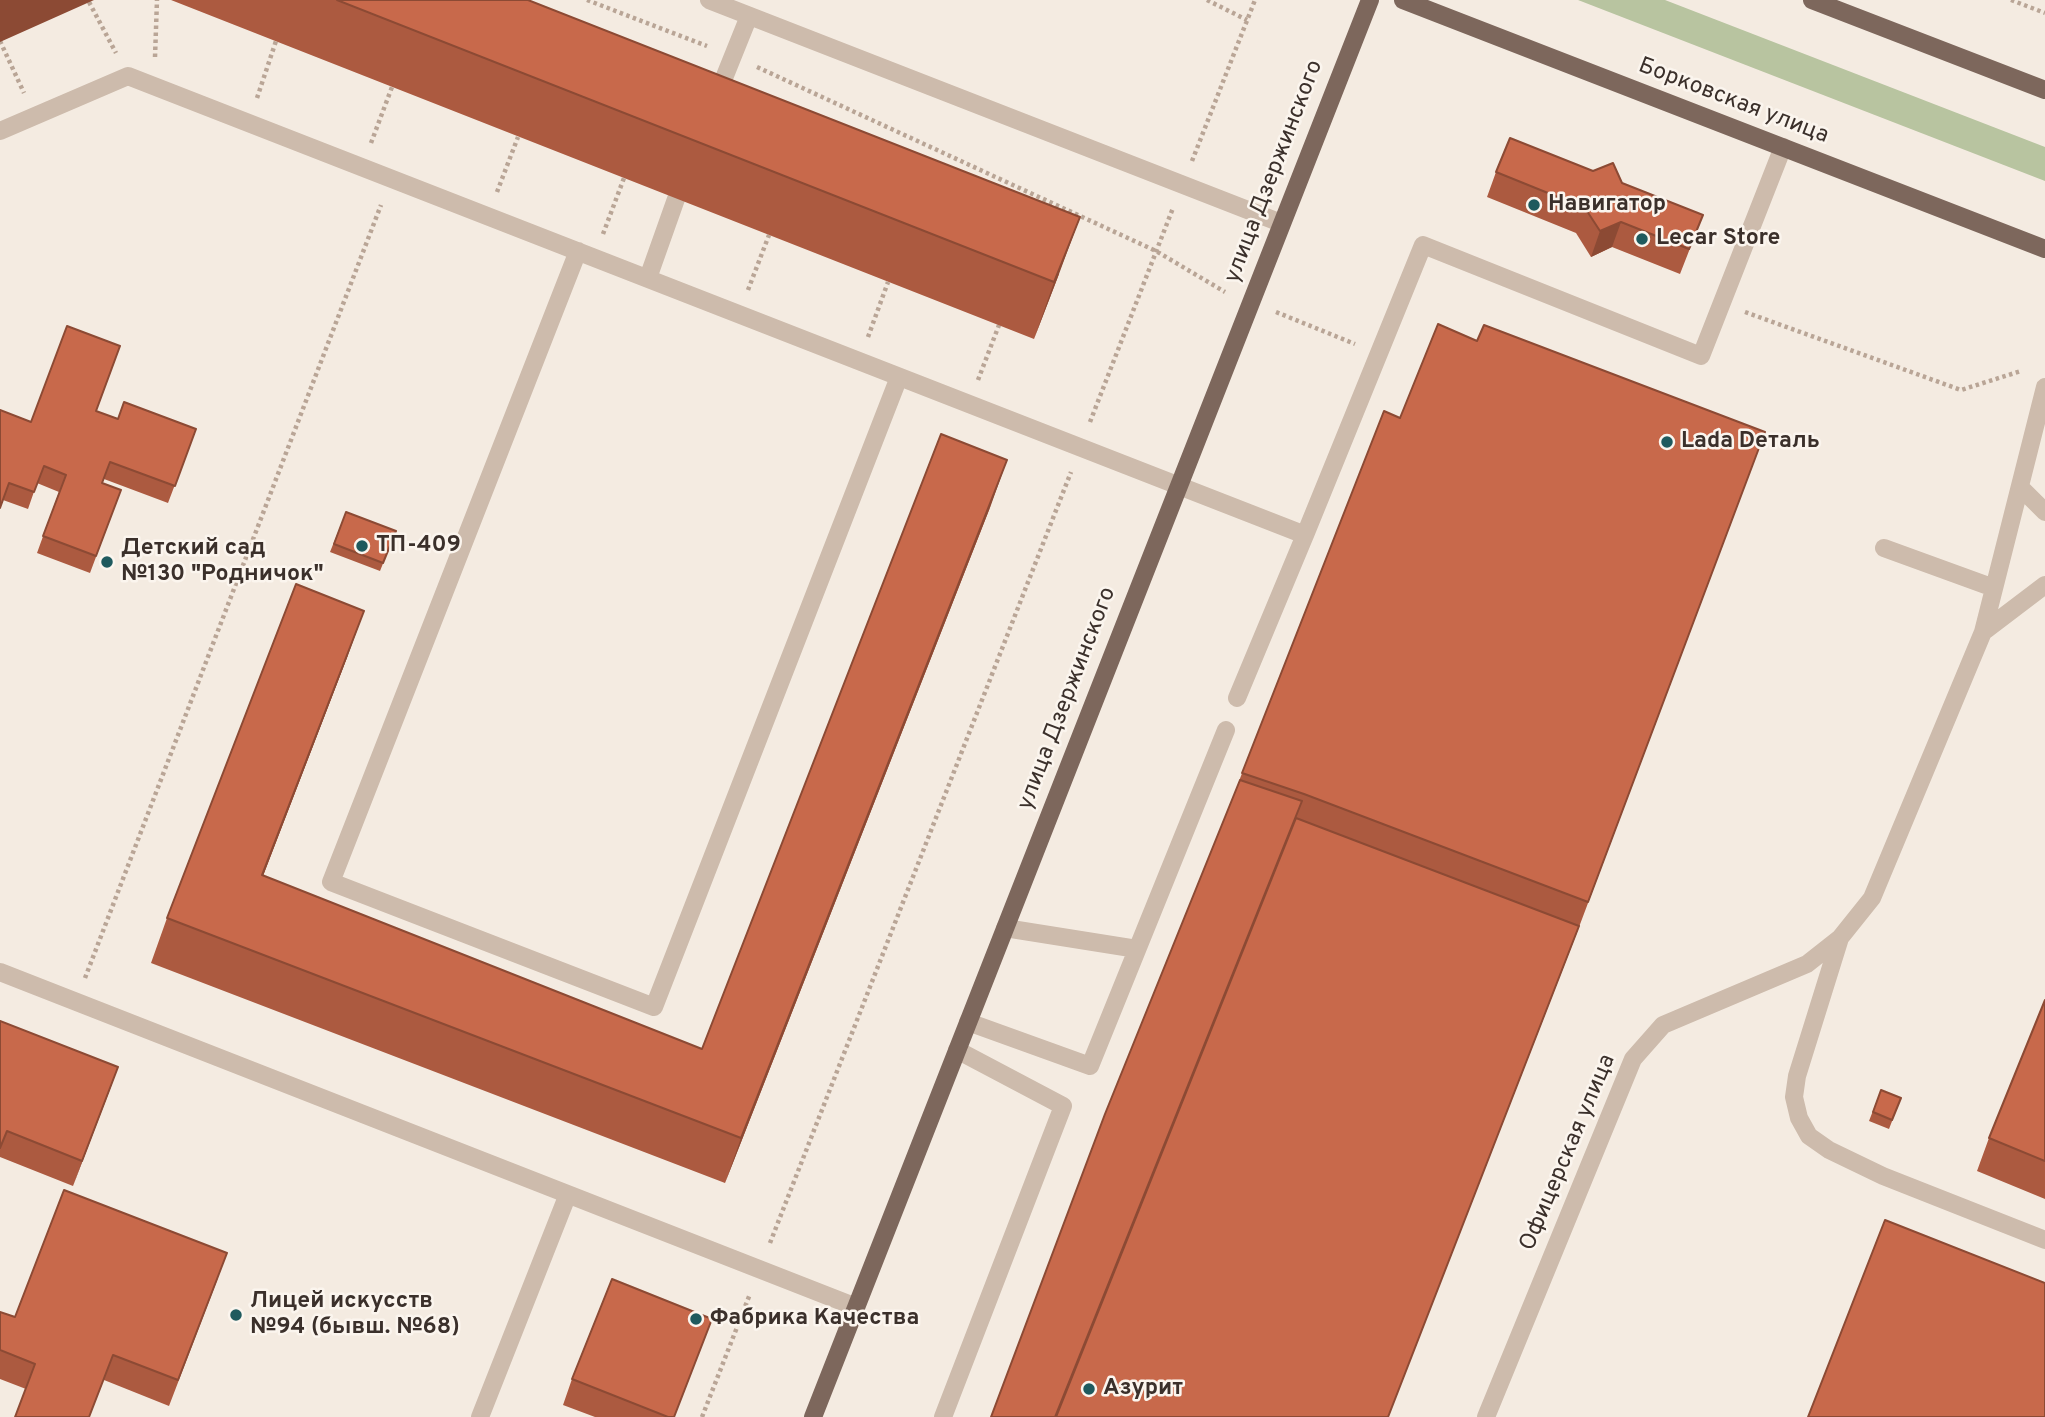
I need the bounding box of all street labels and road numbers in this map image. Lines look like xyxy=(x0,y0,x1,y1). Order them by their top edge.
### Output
street label: Борковская улица xyxy=(1634,53,1832,151)
street label: улица Дзержинского xyxy=(1220,57,1330,287)
street label: улица Дзержинского xyxy=(1013,584,1123,814)
street label: Офицерская улица xyxy=(1515,1051,1623,1255)

